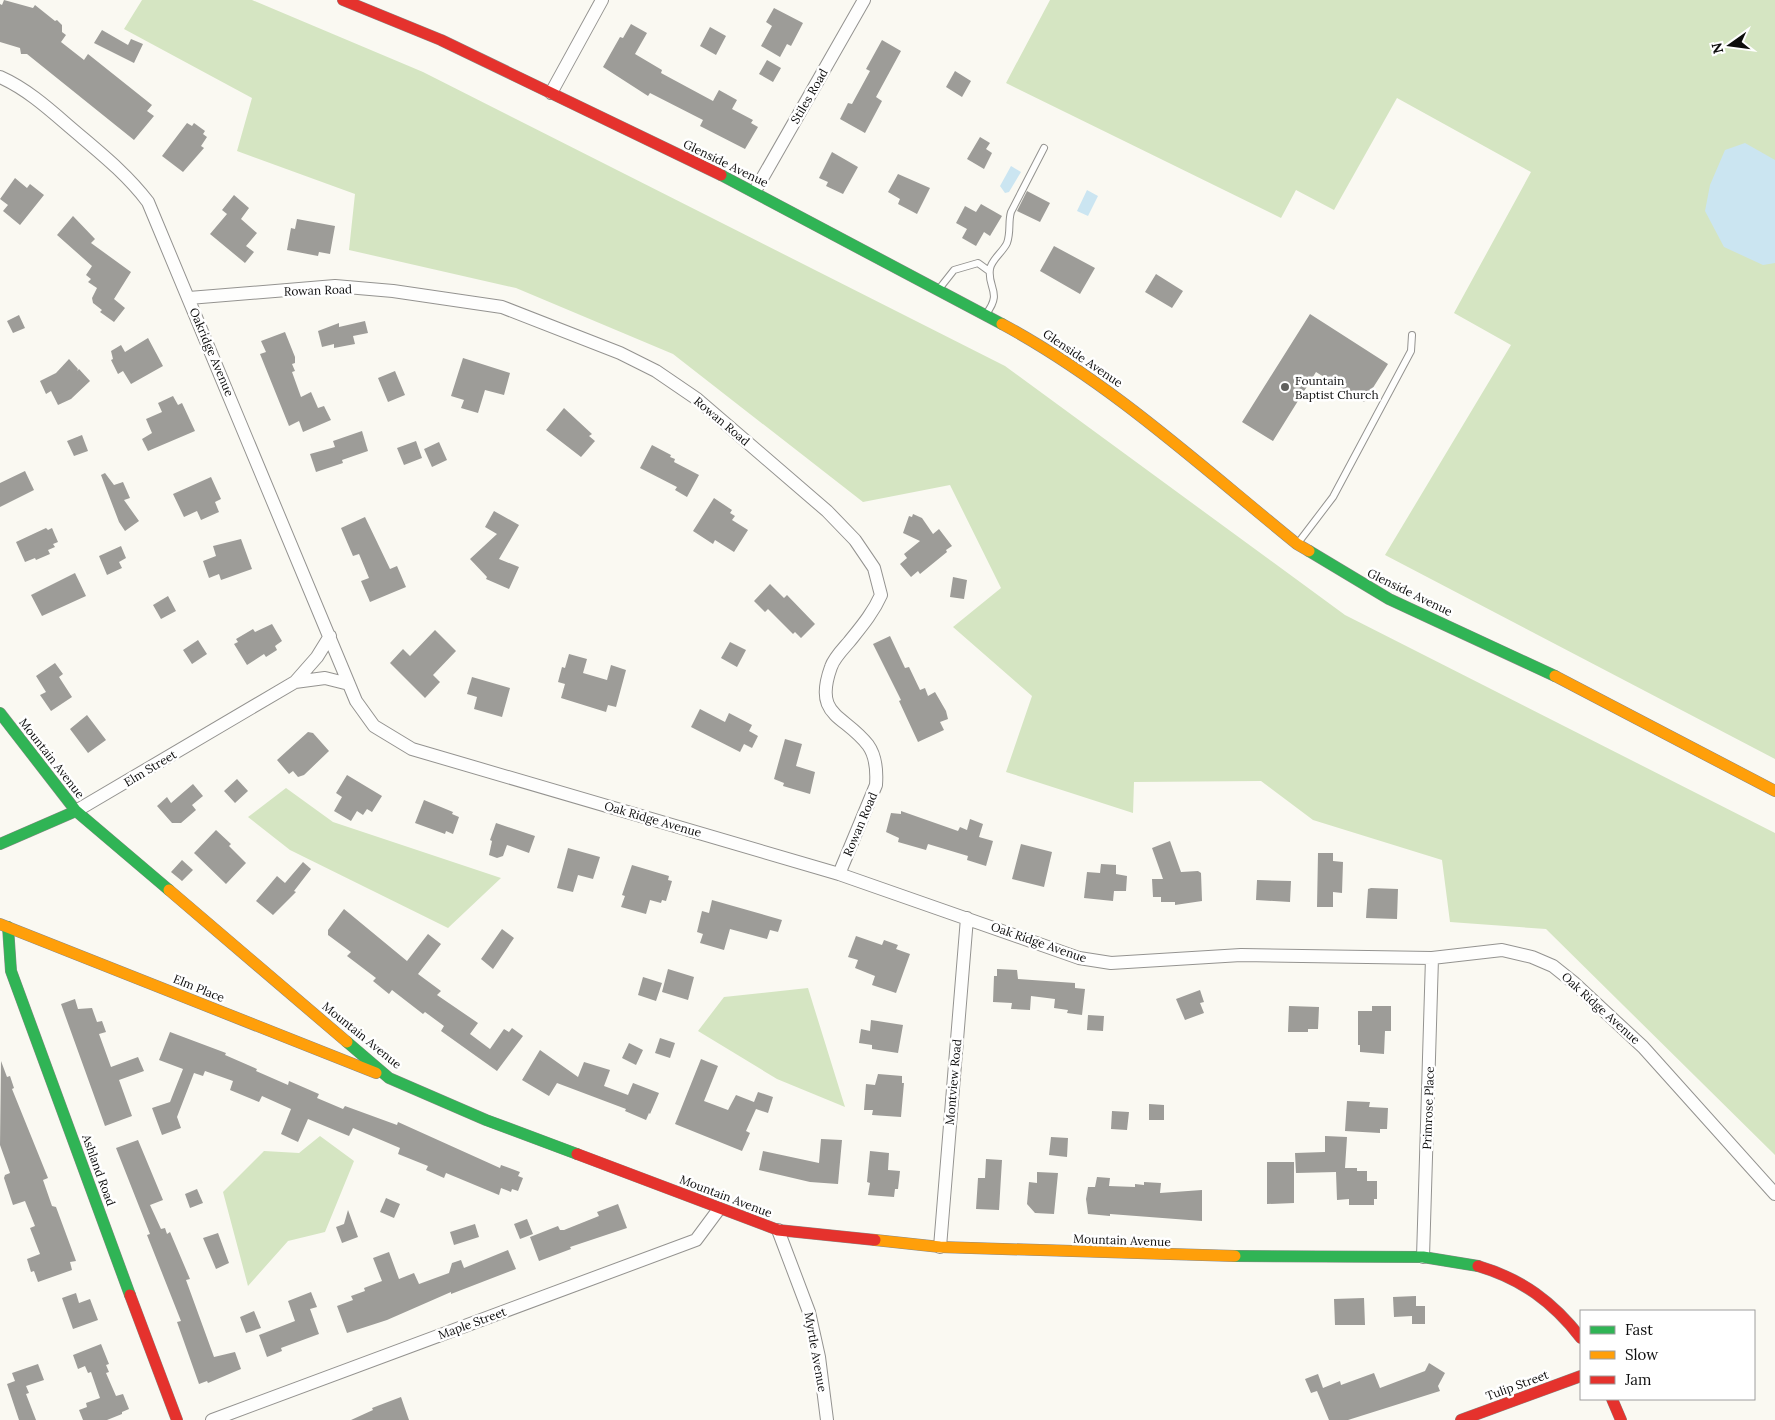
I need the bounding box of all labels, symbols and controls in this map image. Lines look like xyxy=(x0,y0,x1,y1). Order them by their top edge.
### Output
north arrow xyxy=(1705,20,1755,70)
text: N xyxy=(1707,41,1727,56)
street label: Stiles Road xyxy=(787,66,831,126)
street label: Glenside Avenue xyxy=(681,136,771,190)
street label: Rowan Road xyxy=(284,281,352,299)
street label: Oakridge Avenue xyxy=(187,305,238,399)
street label: Glenside Avenue xyxy=(1040,326,1126,390)
place label: Fountain Baptist Church xyxy=(1295,373,1379,402)
marker: Fountain Baptist Church xyxy=(1279,381,1291,393)
street label: Rowan Road xyxy=(691,393,753,449)
street label: Glenside Avenue xyxy=(1365,565,1455,619)
street label: Mountain Avenue xyxy=(16,715,88,801)
street label: Elm Street xyxy=(121,746,179,790)
street label: Rowan Road xyxy=(840,790,880,858)
street label: Oak Ridge Avenue xyxy=(603,798,704,840)
street label: Oak Ridge Avenue xyxy=(989,919,1089,966)
street label: Oak Ridge Avenue xyxy=(1559,969,1644,1047)
street label: Elm Place xyxy=(171,971,227,1005)
street label: Mountain Avenue xyxy=(319,998,405,1072)
street label: Montview Road xyxy=(942,1038,964,1126)
street label: Primrose Place xyxy=(1419,1066,1437,1150)
street label: Ashland Road xyxy=(79,1131,119,1208)
street label: Mountain Avenue xyxy=(678,1171,775,1221)
street label: Mountain Avenue xyxy=(1073,1231,1172,1249)
street label: Maple Street xyxy=(436,1304,508,1342)
legend xyxy=(1580,1310,1755,1400)
street label: Myrtle Avenue xyxy=(802,1311,830,1394)
text: Fast xyxy=(1625,1320,1653,1339)
text: Slow xyxy=(1625,1345,1658,1364)
street label: Tulip Street xyxy=(1484,1367,1551,1403)
text: Jam xyxy=(1624,1370,1652,1389)

